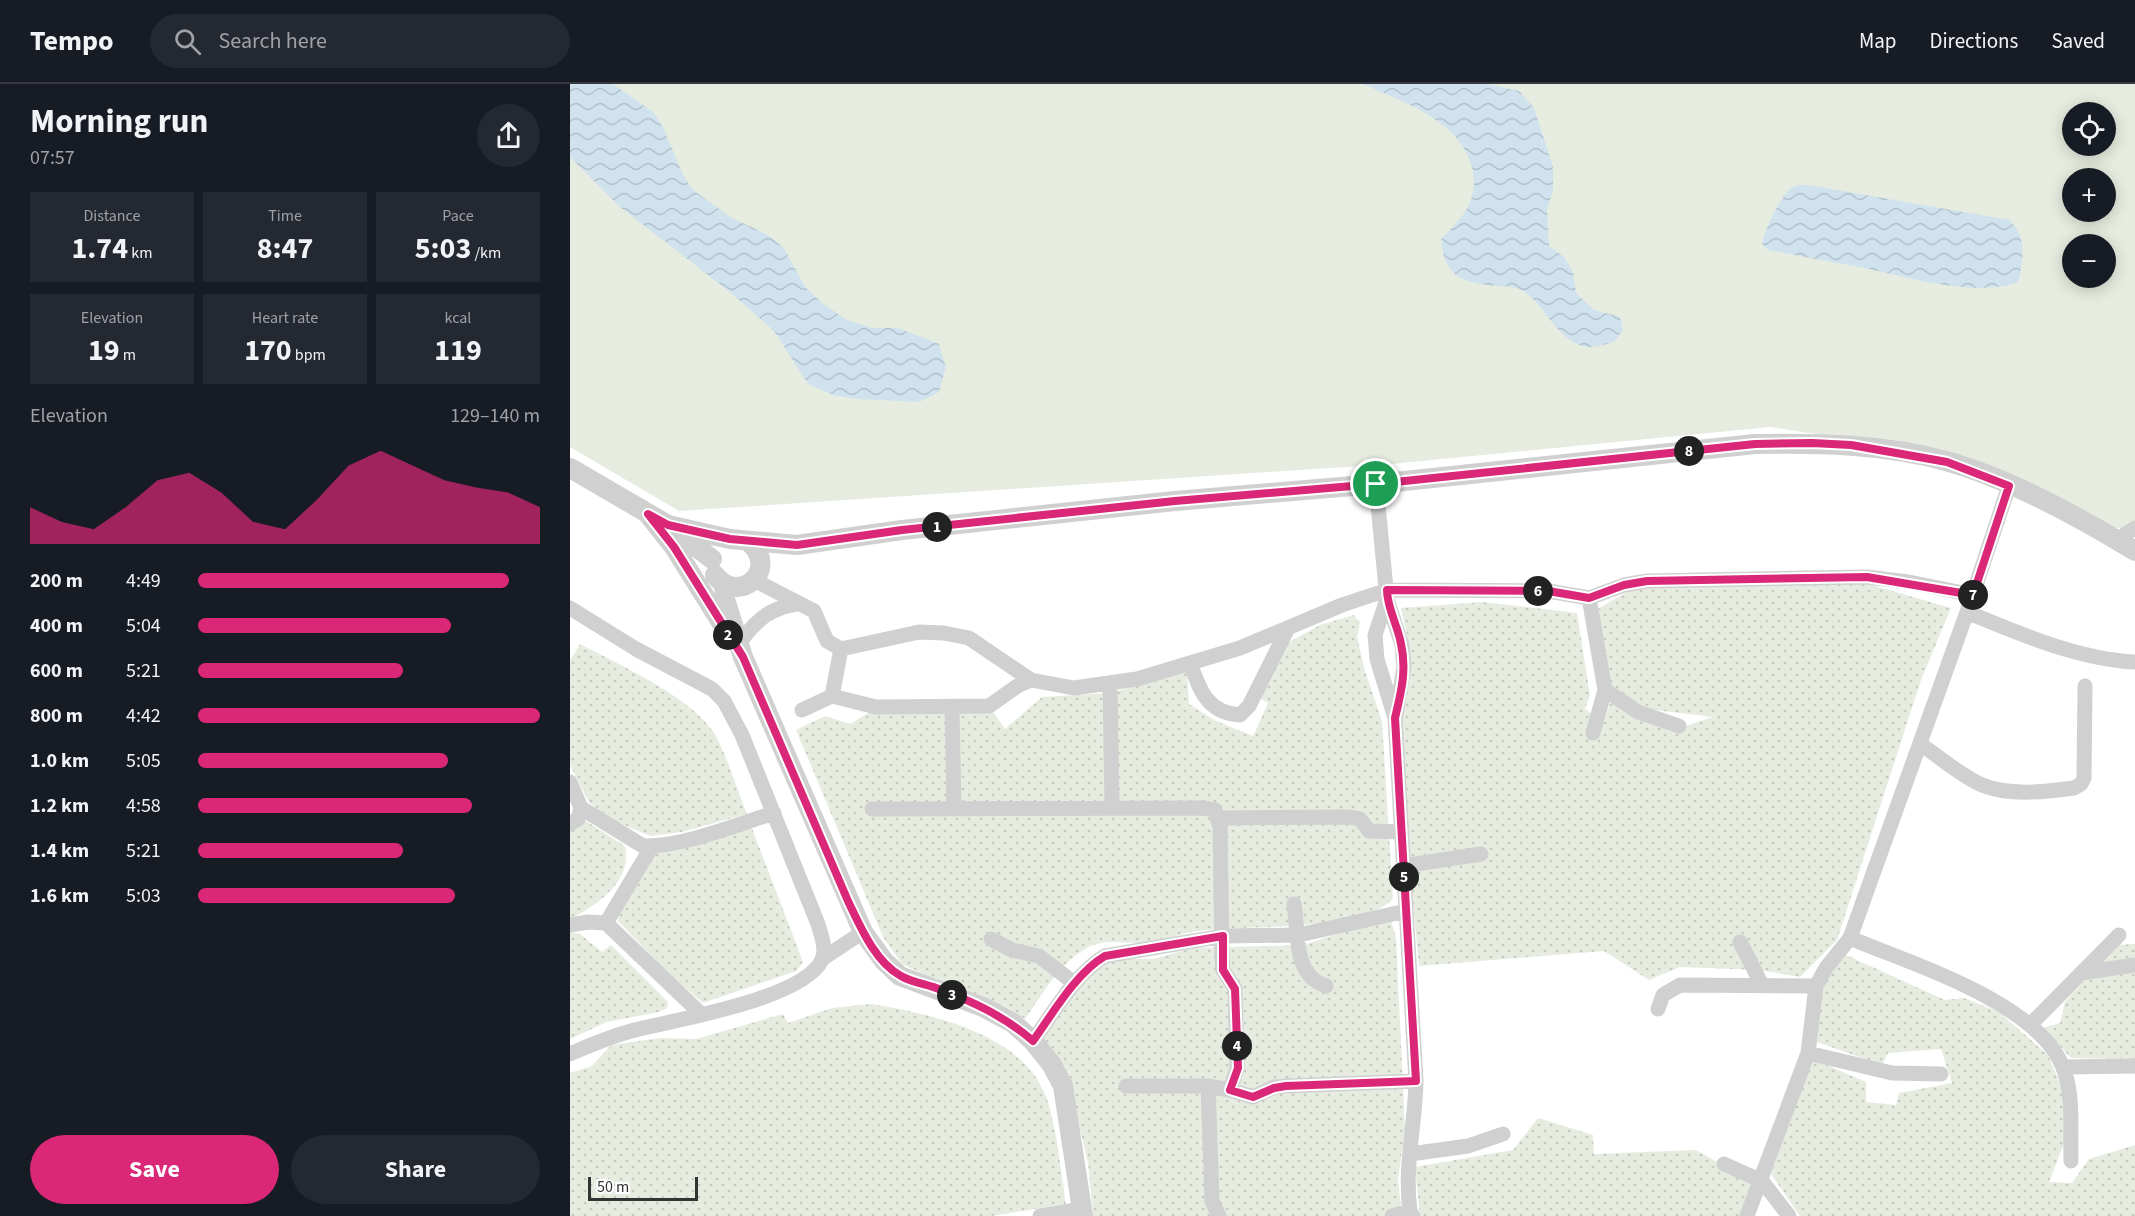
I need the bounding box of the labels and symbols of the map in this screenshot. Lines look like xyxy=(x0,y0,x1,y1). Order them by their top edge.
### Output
pin: 8 xyxy=(1674,436,1704,466)
pin xyxy=(1350,458,1401,509)
pin: 1 xyxy=(922,512,952,542)
pin: 6 xyxy=(1523,576,1553,606)
pin: 7 xyxy=(1958,580,1988,610)
pin: 2 xyxy=(713,620,743,650)
pin: 5 xyxy=(1389,862,1419,892)
pin: 3 xyxy=(937,980,967,1010)
pin: 4 xyxy=(1222,1031,1252,1061)
scale bar xyxy=(588,1174,698,1202)

